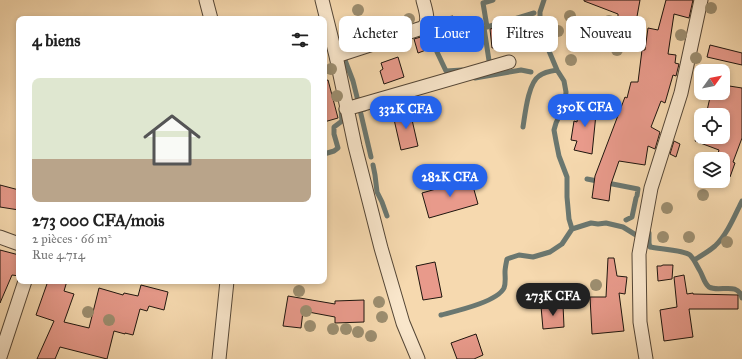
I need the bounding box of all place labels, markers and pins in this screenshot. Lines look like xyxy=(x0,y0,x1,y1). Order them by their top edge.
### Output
pin: 350K CFA xyxy=(544,94,626,128)
pin: 332K CFA xyxy=(365,96,447,130)
pin: 282K CFA xyxy=(409,164,491,198)
pin: 273K CFA xyxy=(512,283,594,317)

